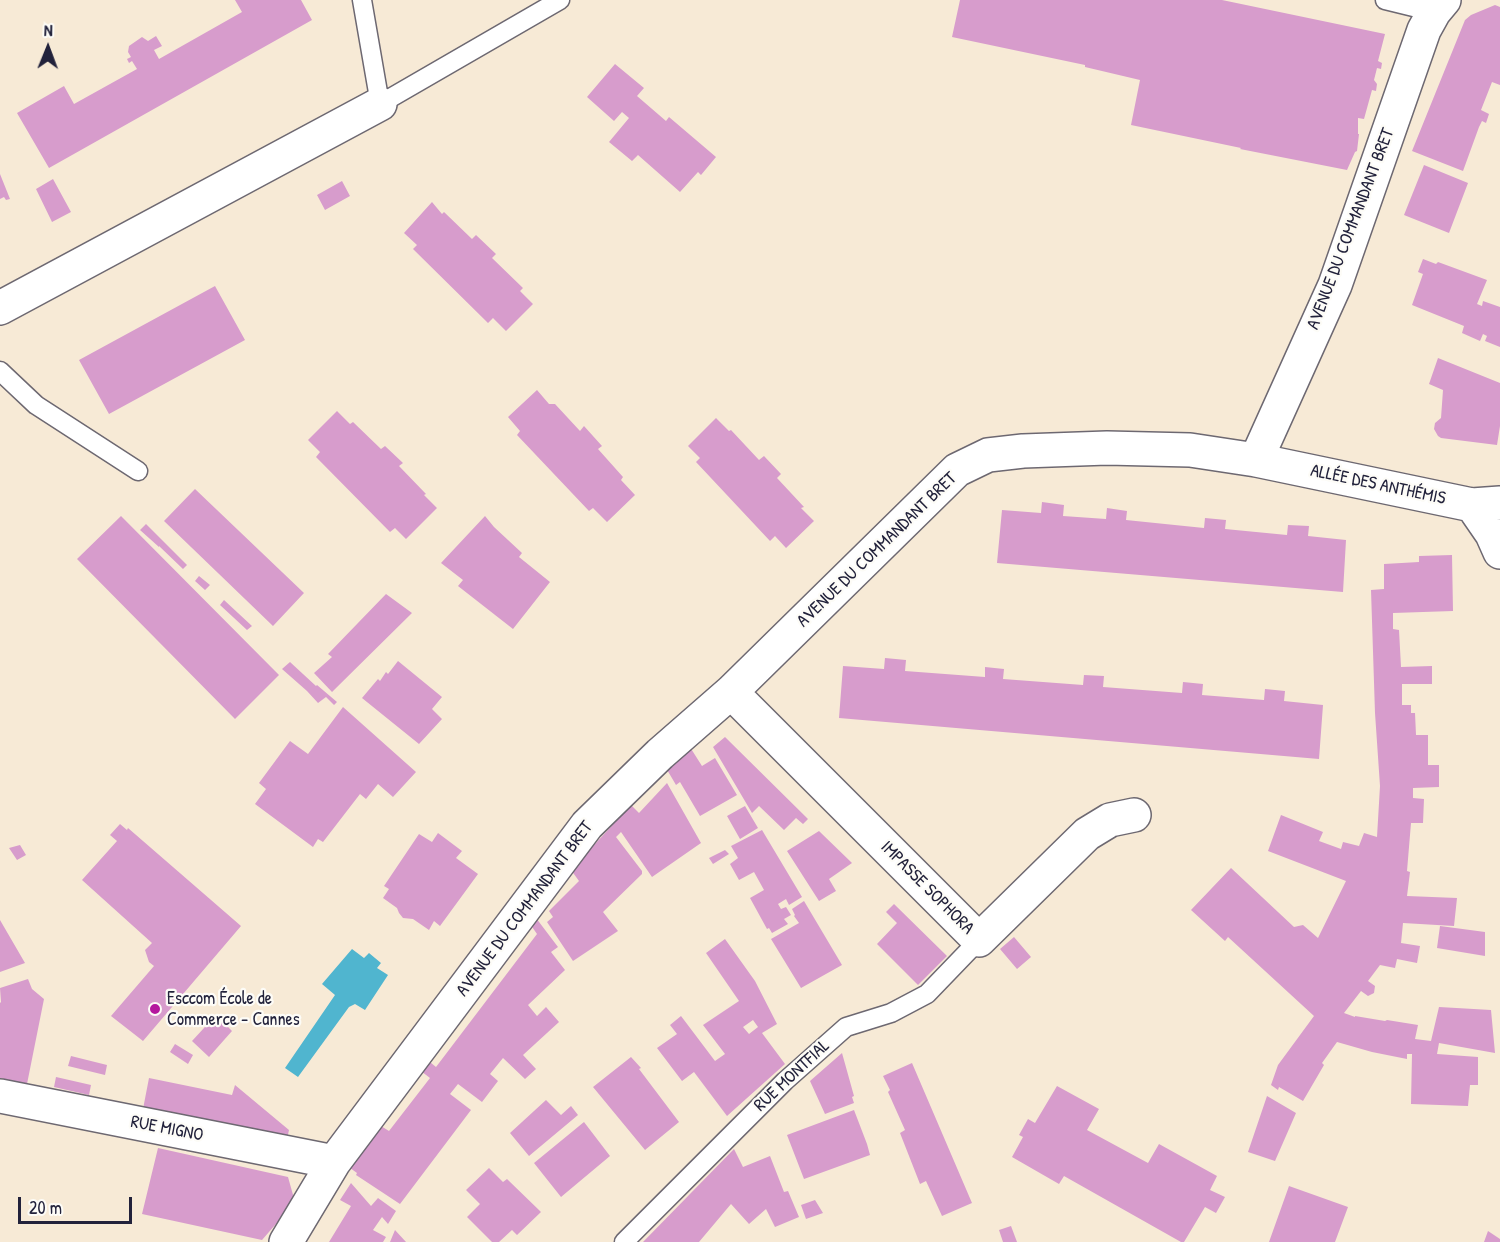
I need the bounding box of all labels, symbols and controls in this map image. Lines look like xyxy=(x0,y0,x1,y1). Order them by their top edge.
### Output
north arrow xyxy=(18,18,78,78)
text: N xyxy=(44,19,53,41)
street label: AVENUE DU COMMANDANT BRET xyxy=(1303,125,1399,333)
street label: ALLÉE DES ANTHÉMIS xyxy=(1309,460,1447,510)
street label: AVENUE DU COMMANDANT BRET xyxy=(793,468,961,632)
street label: AVENUE DU COMMANDANT BRET xyxy=(452,817,598,1001)
street label: IMPASSE SOPHORA xyxy=(876,837,978,939)
place label: Esccom École de Commerce - Cannes xyxy=(167,988,300,1030)
marker: Esccom École de Commerce - Cannes xyxy=(148,1002,162,1016)
street label: RUE MONTFIAL xyxy=(750,1036,834,1116)
street label: RUE MIGNO xyxy=(129,1111,205,1147)
scale bar xyxy=(21,1185,135,1223)
text: 20 m xyxy=(29,1195,62,1220)

